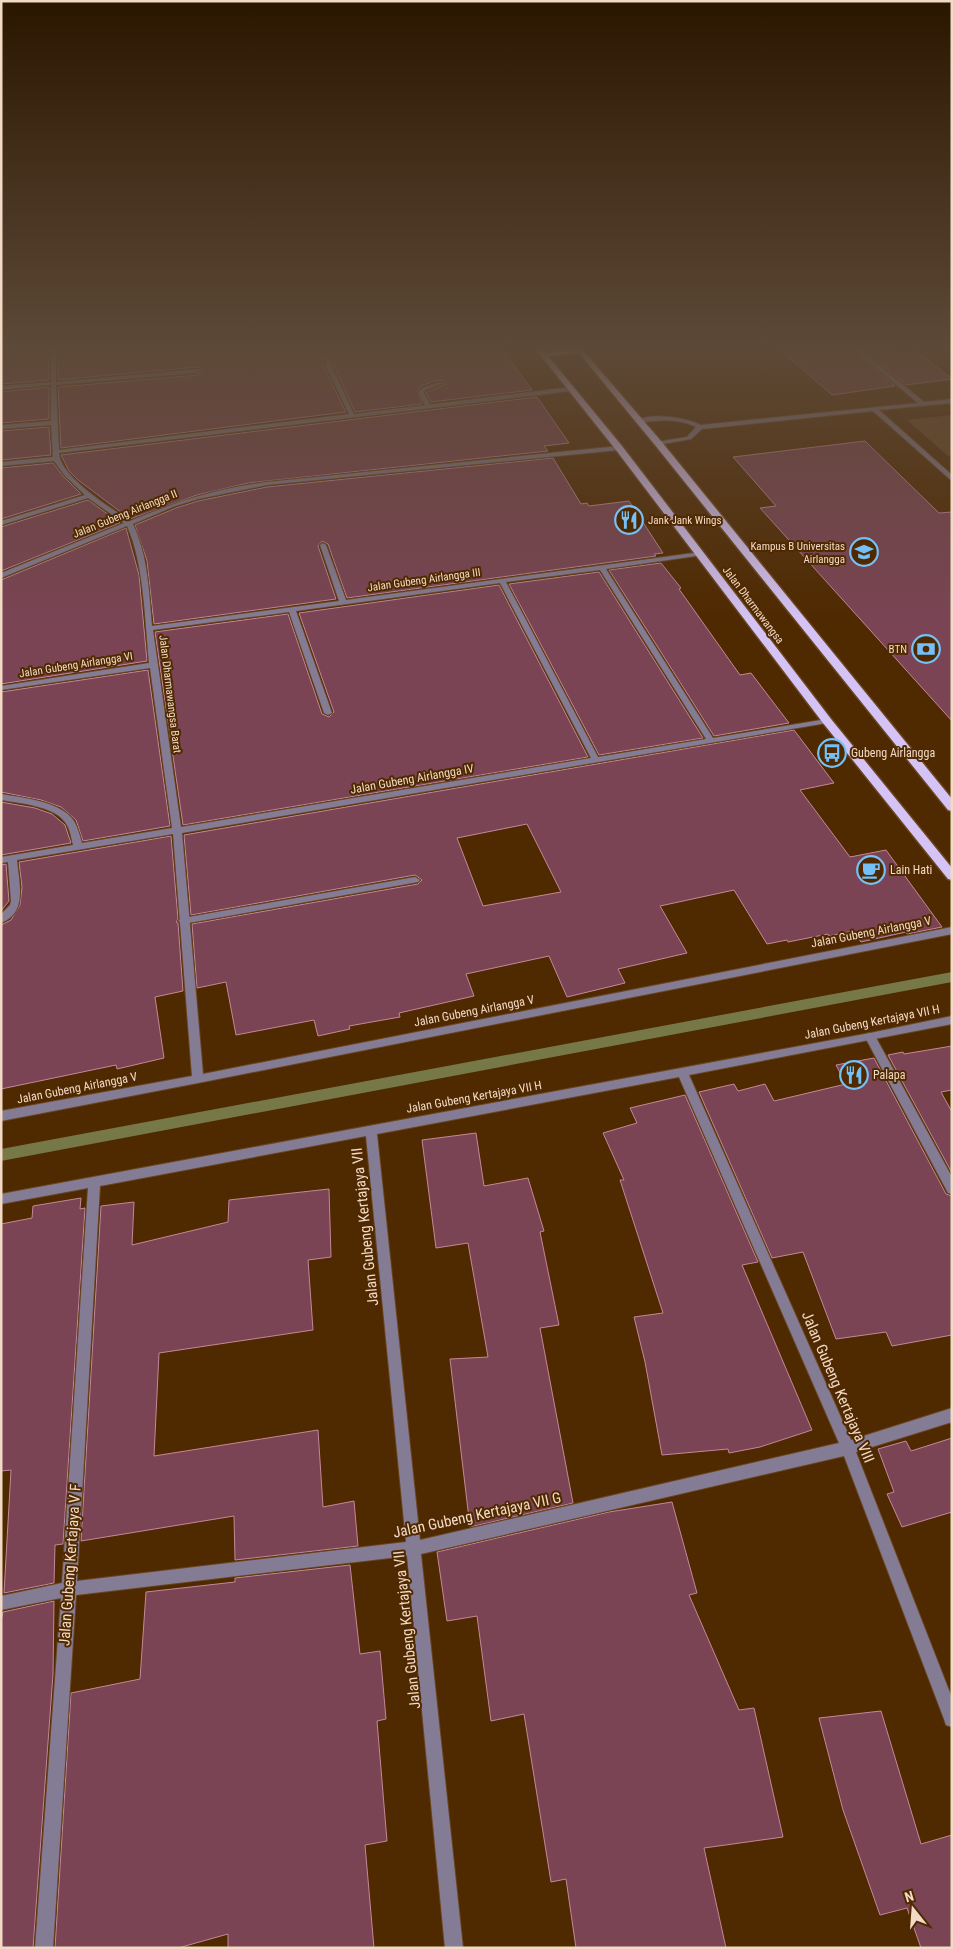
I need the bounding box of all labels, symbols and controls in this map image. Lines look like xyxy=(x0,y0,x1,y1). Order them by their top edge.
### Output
street label: Jalan Gubeng Airlangga II xyxy=(71,487,179,541)
restaurant icon: Jank Jank Wings xyxy=(614,505,644,535)
place label: Jank Jank Wings xyxy=(648,514,721,527)
school or university icon: Kampus B Universitas Airlangga xyxy=(849,537,879,567)
place label: Kampus B Universitas Airlangga xyxy=(750,540,845,566)
street label: Jalan Dharmawangsa xyxy=(720,564,786,646)
street label: Jalan Gubeng Airlangga III xyxy=(367,566,481,594)
street label: Jalan Dharmawangsa Barat xyxy=(156,634,184,754)
bank icon: BTN xyxy=(911,634,941,664)
place label: BTN xyxy=(889,643,907,656)
street label: Jalan Gubeng Airlangga VI xyxy=(18,650,134,680)
bus stop icon: Gubeng Airlangga xyxy=(817,738,847,768)
place label: Gubeng Airlangga xyxy=(851,746,935,760)
street label: Jalan Gubeng Airlangga IV xyxy=(349,761,475,797)
cafe icon: Lain Hati xyxy=(856,855,886,885)
place label: Lain Hati xyxy=(890,863,932,877)
street label: Jalan Gubeng Airlangga V xyxy=(810,913,933,951)
street label: Jalan Gubeng Airlangga V xyxy=(413,992,536,1030)
street label: Jalan Gubeng Kertajaya VII H xyxy=(803,1002,941,1042)
restaurant icon: Palapa xyxy=(839,1060,869,1090)
place label: Palapa xyxy=(873,1068,906,1082)
street label: Jalan Gubeng Airlangga V xyxy=(16,1069,139,1107)
street label: Jalan Gubeng Kertajaya VII H xyxy=(405,1078,543,1116)
street label: Jalan Gubeng Kertajaya VII xyxy=(348,1147,382,1307)
street label: Jalan Gubeng Kertajaya VIII xyxy=(798,1309,878,1465)
street label: Jalan Gubeng Kertajaya V F xyxy=(55,1483,85,1647)
street label: Jalan Gubeng Kertajaya VII G xyxy=(391,1488,563,1542)
street label: Jalan Gubeng Kertajaya VII xyxy=(390,1550,424,1710)
north arrow xyxy=(888,1884,938,1934)
text: N xyxy=(903,1888,916,1905)

